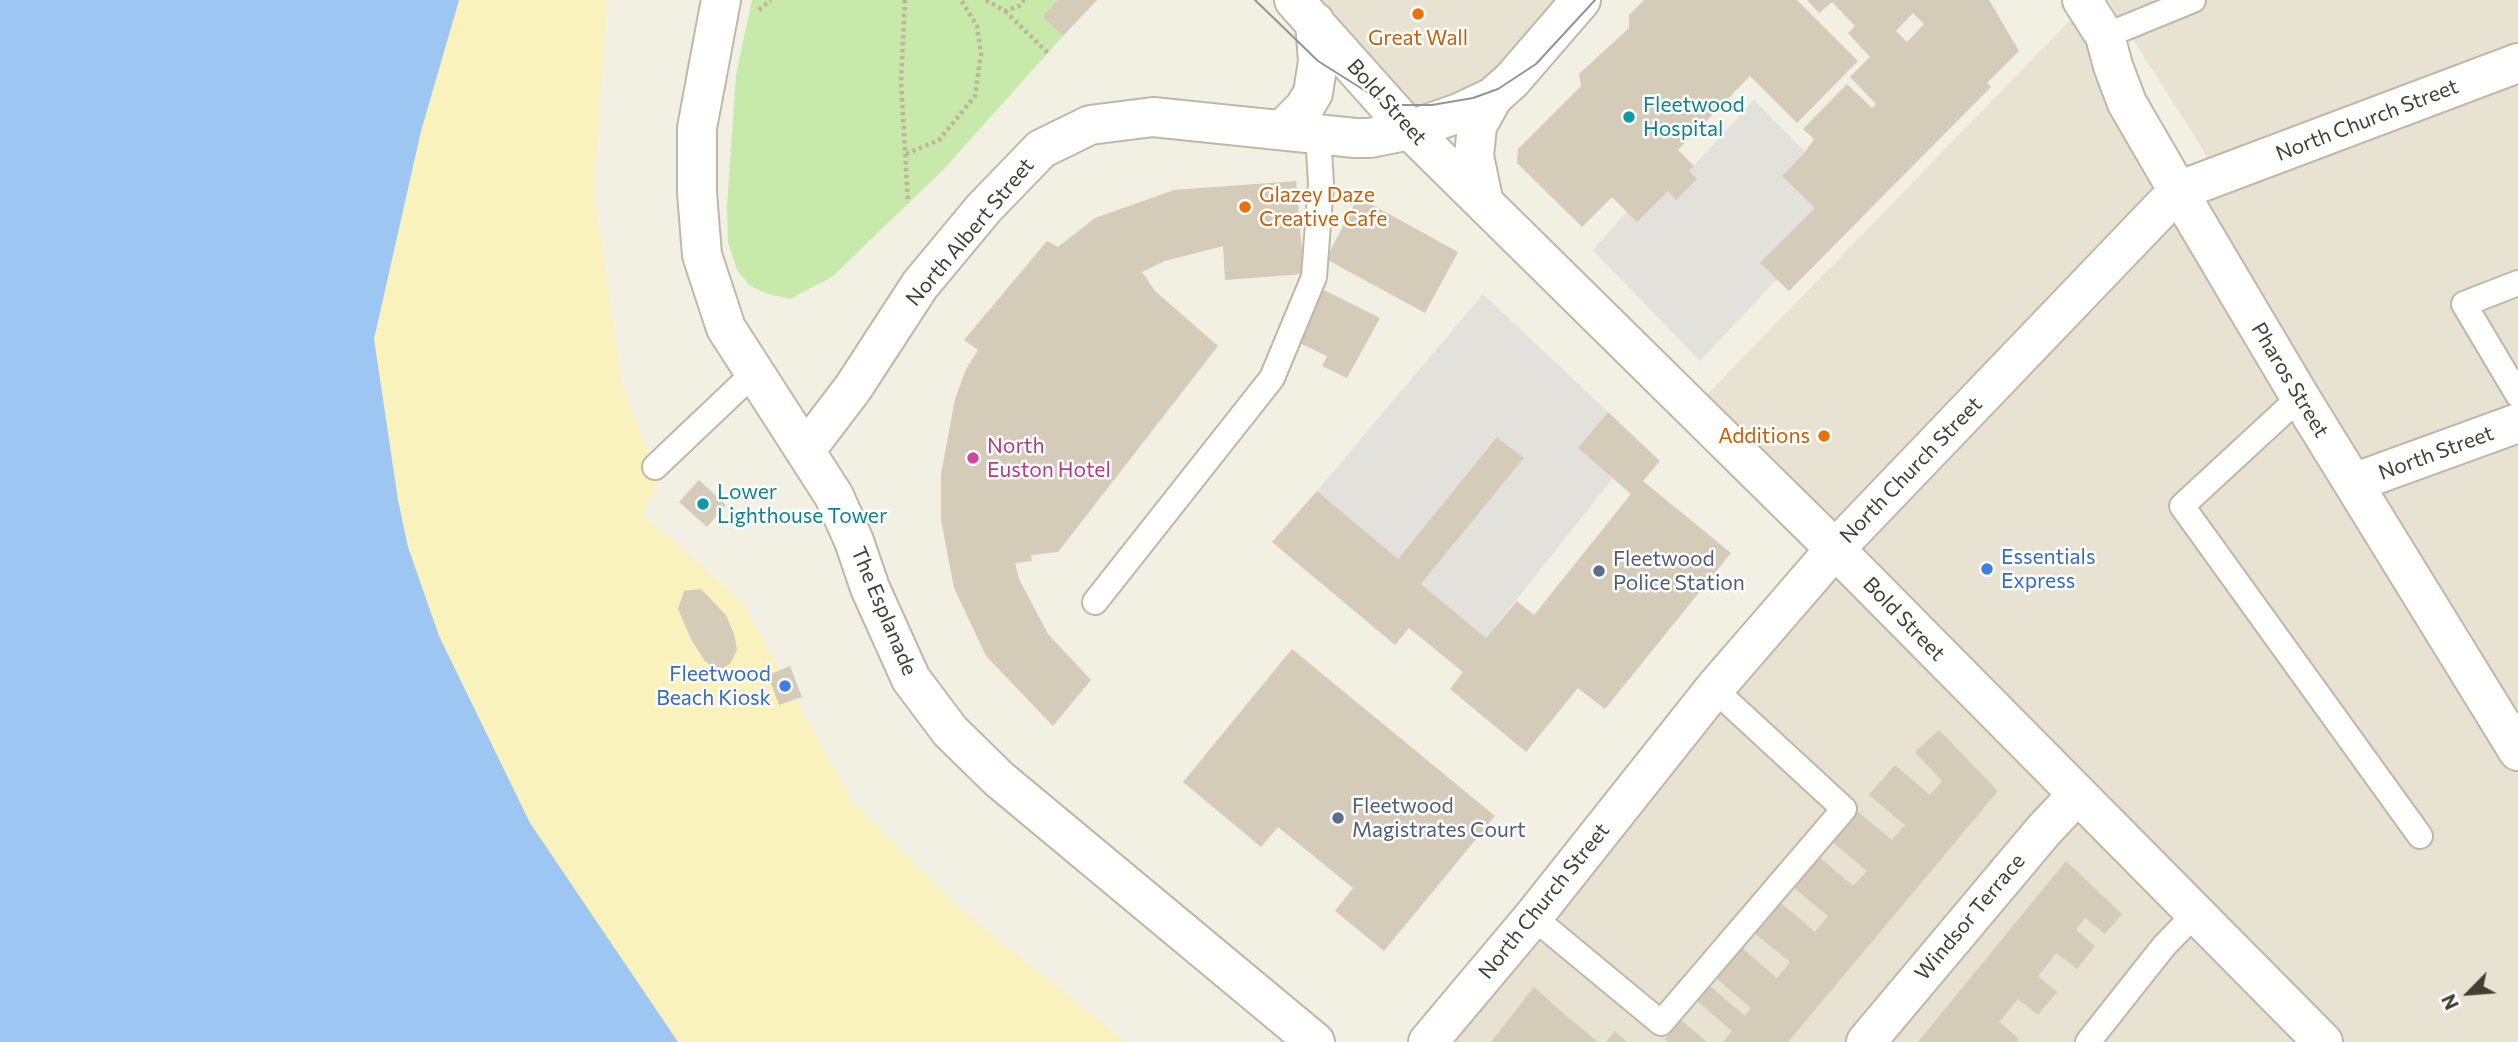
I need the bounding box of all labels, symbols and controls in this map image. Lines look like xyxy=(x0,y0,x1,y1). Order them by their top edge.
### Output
marker: Great Wall xyxy=(1410,6,1426,22)
place label: Great Wall xyxy=(1368,25,1468,51)
street label: Bold Street xyxy=(1342,54,1432,150)
street label: North Church Street xyxy=(2272,74,2462,166)
place label: Fleetwood Hospital xyxy=(1643,92,1745,142)
marker: Fleetwood Hospital xyxy=(1621,109,1637,125)
street label: North Albert Street xyxy=(901,153,1039,311)
place label: Glazey Daze Creative Cafe xyxy=(1259,182,1387,232)
marker: Glazey Daze Creative Cafe xyxy=(1237,199,1253,215)
street label: Pharos Street xyxy=(2246,318,2334,442)
street label: North Church Street xyxy=(1835,392,1987,548)
street label: North Street xyxy=(2375,421,2497,485)
place label: Additions xyxy=(1718,423,1810,449)
marker: Additions xyxy=(1816,428,1832,444)
place label: North Euston Hotel xyxy=(987,433,1111,483)
marker: North Euston Hotel xyxy=(965,450,981,466)
place label: Lower Lighthouse Tower xyxy=(717,479,887,529)
marker: Lower Lighthouse Tower xyxy=(695,496,711,512)
street label: The Esplanade xyxy=(846,543,922,679)
place label: Essentials Express xyxy=(2001,544,2095,594)
place label: Fleetwood Police Station xyxy=(1613,546,1745,596)
marker: Essentials Express xyxy=(1979,561,1995,577)
marker: Fleetwood Police Station xyxy=(1591,563,1607,579)
street label: Bold Street xyxy=(1858,572,1950,666)
place label: Fleetwood Beach Kiosk xyxy=(656,661,771,711)
marker: Fleetwood Beach Kiosk xyxy=(777,678,793,694)
place label: Fleetwood Magistrates Court xyxy=(1352,793,1526,843)
marker: Fleetwood Magistrates Court xyxy=(1330,810,1346,826)
street label: North Church Street xyxy=(1473,818,1615,984)
street label: Windsor Terrace xyxy=(1910,849,2030,985)
north arrow xyxy=(2434,958,2504,1028)
text: N xyxy=(2436,991,2463,1013)

